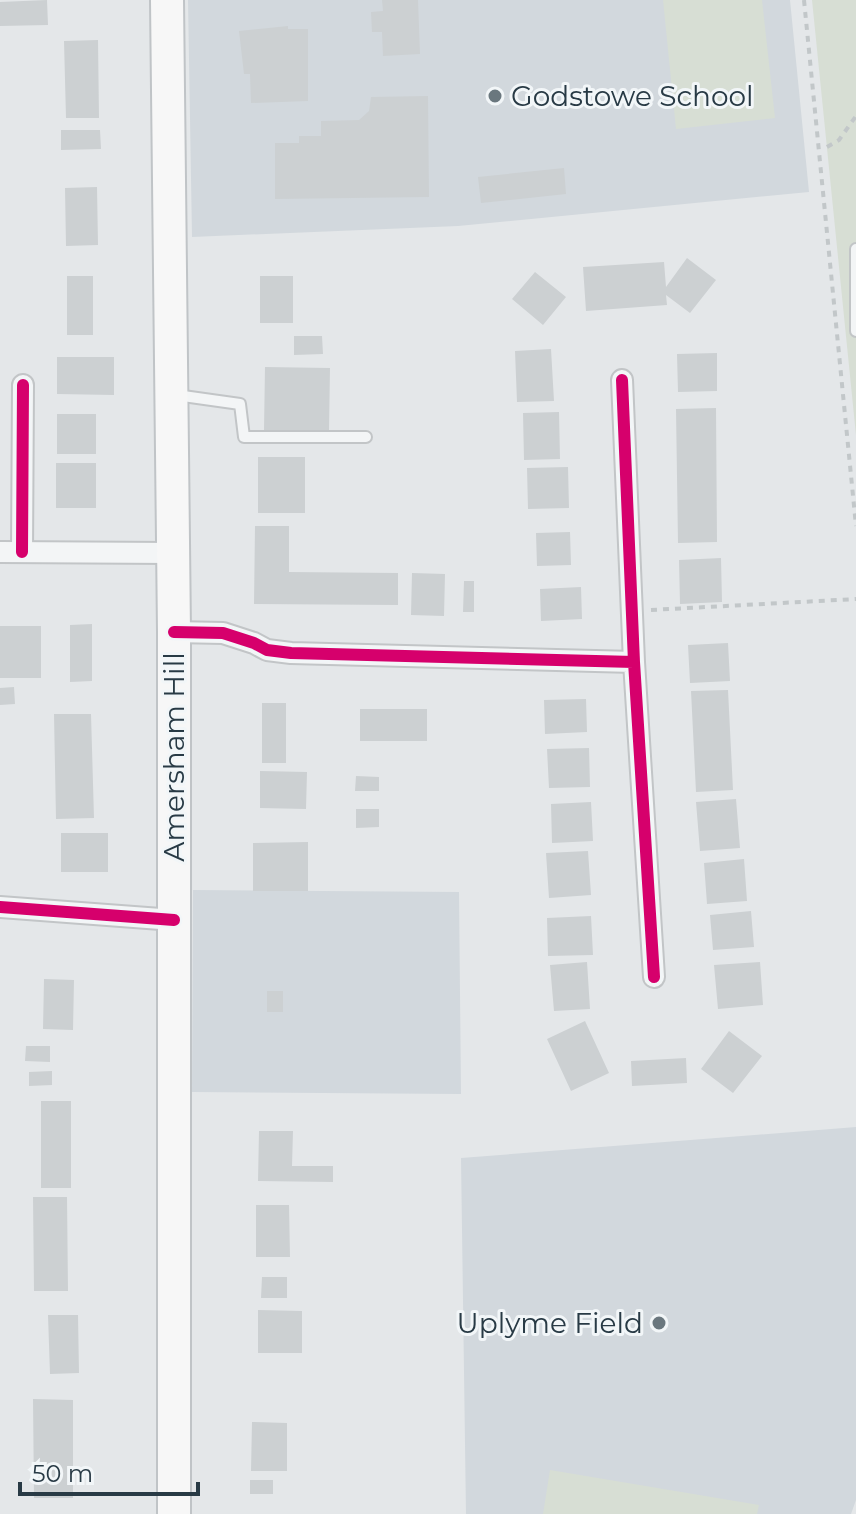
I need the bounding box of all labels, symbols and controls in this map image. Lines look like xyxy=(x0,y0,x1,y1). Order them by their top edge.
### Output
place label: Godstowe School xyxy=(511,79,754,113)
marker: Godstowe School xyxy=(486,87,504,105)
street label: Amersham Hill xyxy=(157,652,191,862)
place label: Uplyme Field xyxy=(457,1306,643,1340)
marker: Uplyme Field xyxy=(650,1314,668,1332)
scale bar xyxy=(20,1446,198,1496)
text: 50 m xyxy=(32,1459,93,1488)

